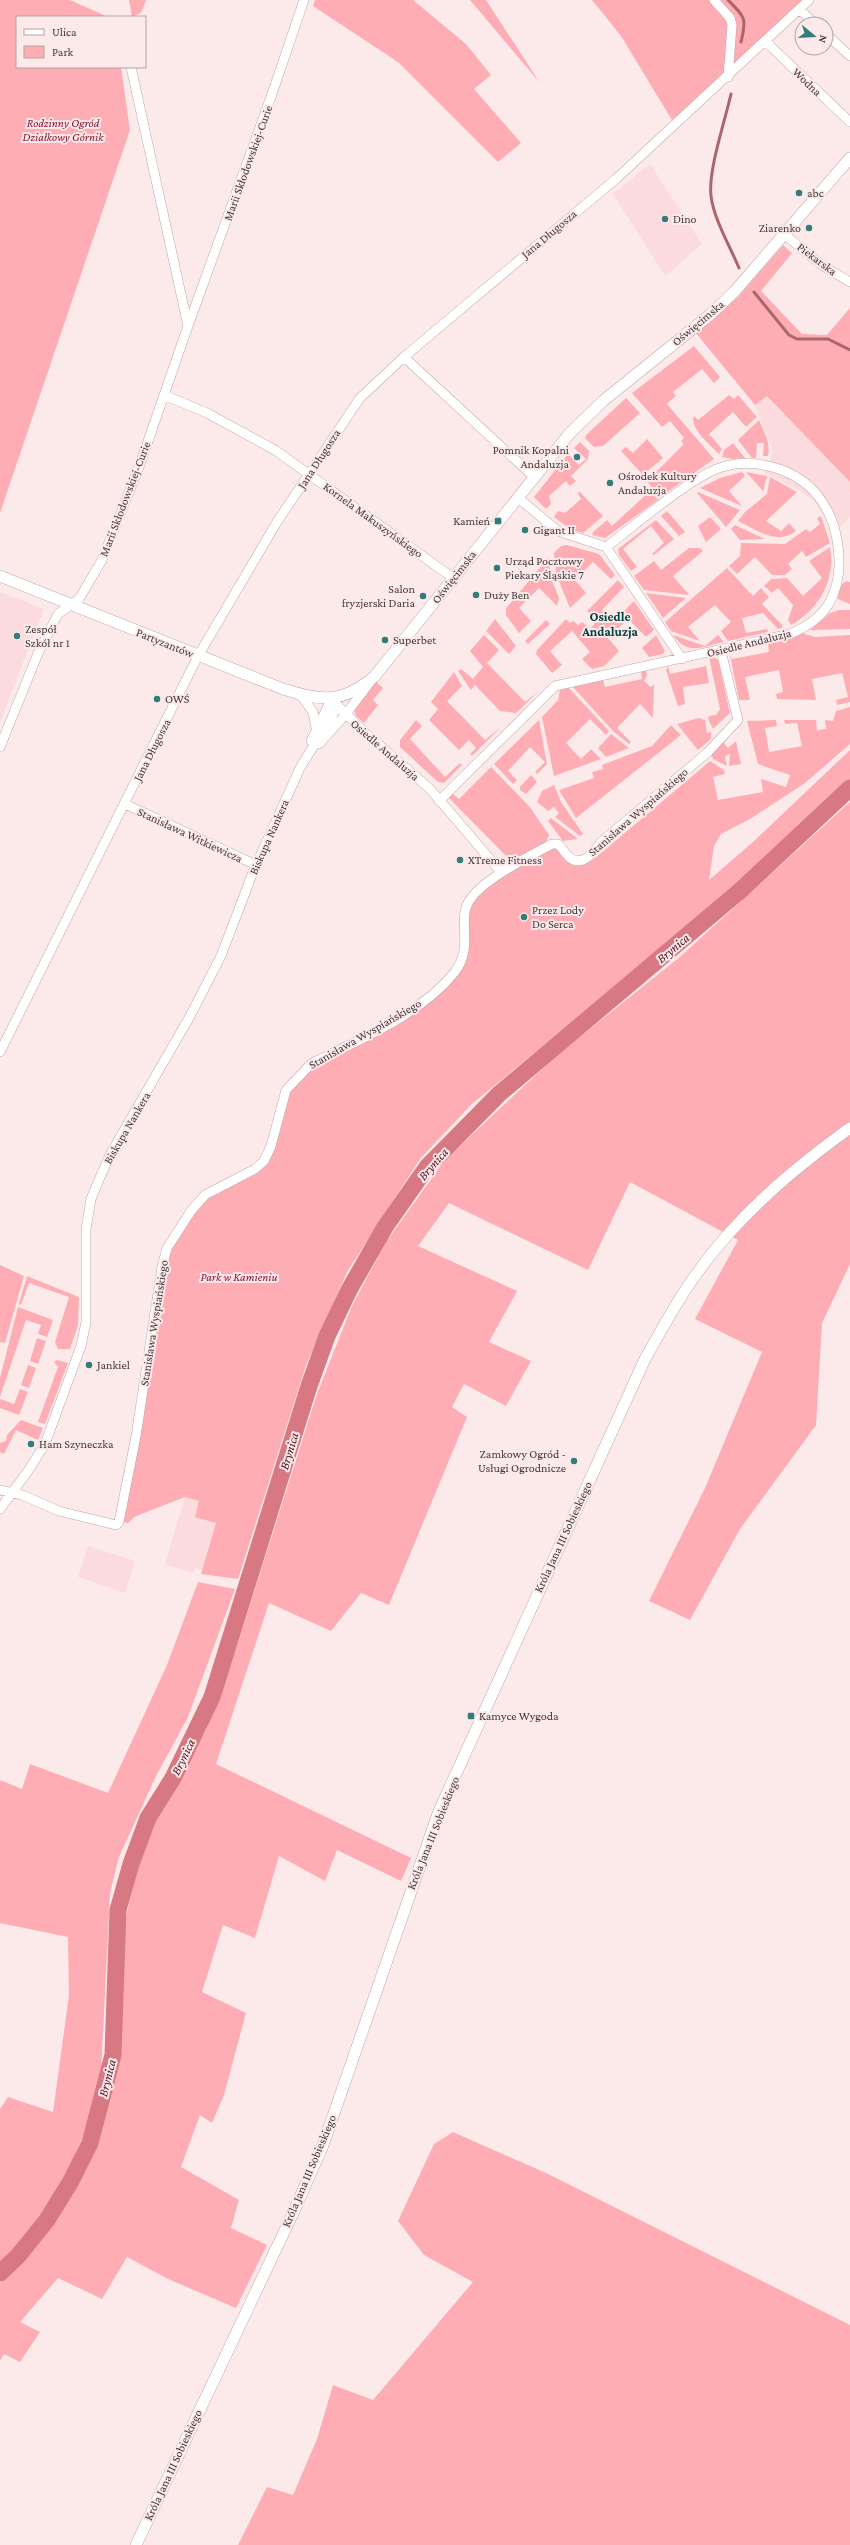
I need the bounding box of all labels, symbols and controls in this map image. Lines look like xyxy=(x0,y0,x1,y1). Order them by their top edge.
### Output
legend xyxy=(16,16,146,68)
north arrow xyxy=(794,16,834,56)
text: Ulica xyxy=(52,25,77,39)
text: N xyxy=(816,34,830,45)
text: Park xyxy=(52,45,74,59)
street label: Wodna xyxy=(790,65,825,99)
street label: Marii Skłodowskiej-Curie xyxy=(221,103,275,223)
park label: Rodzinny Ogród Działkowy Górnik xyxy=(22,116,104,144)
place label: abc xyxy=(807,186,824,200)
marker: abc xyxy=(794,188,804,198)
street label: Jana Długosza xyxy=(518,207,580,262)
place label: Dino xyxy=(673,212,697,226)
marker: Dino xyxy=(660,214,670,224)
place label: Ziarenko xyxy=(759,221,801,235)
marker: Ziarenko xyxy=(804,223,814,233)
street label: Piekarska xyxy=(794,240,840,279)
street label: Oświęcimska xyxy=(669,297,727,349)
street label: Jana Długosza xyxy=(294,426,344,492)
street label: Marii Skłodowskiej-Curie xyxy=(97,440,153,558)
place label: Pomnik Kopalni Andaluzja xyxy=(493,443,569,471)
marker: Pomnik Kopalni Andaluzja xyxy=(572,452,582,462)
place label: Ośrodek Kultury Andaluzja xyxy=(618,469,697,497)
marker: Ośrodek Kultury Andaluzja xyxy=(605,478,615,488)
street label: Kornela Makuszyńskiego xyxy=(321,479,425,561)
place label: Kamień xyxy=(453,514,491,528)
marker: Kamień xyxy=(493,516,503,526)
place label: Gigant II xyxy=(533,523,575,537)
marker: Gigant II xyxy=(520,525,530,535)
street label: Oświęcimska xyxy=(429,547,479,606)
place label: Urząd Pocztowy Piekary Śląskie 7 xyxy=(505,554,584,582)
marker: Urząd Pocztowy Piekary Śląskie 7 xyxy=(492,563,502,573)
place label: Salon fryzjerski Daria xyxy=(342,582,416,610)
place label: Duży Ben xyxy=(484,588,530,602)
marker: Duży Ben xyxy=(471,590,481,600)
marker: Salon fryzjerski Daria xyxy=(418,591,428,601)
district label: Osiedle Andaluzja xyxy=(581,609,639,640)
place label: Zespół Szkół nr 1 xyxy=(25,622,70,650)
street label: Partyzantów xyxy=(134,625,196,661)
street label: Osiedle Andaluzja xyxy=(705,626,793,660)
marker: Zespół Szkół nr 1 xyxy=(12,631,22,641)
place label: Superbet xyxy=(393,633,437,647)
marker: Superbet xyxy=(380,635,390,645)
place label: OWŚ xyxy=(165,692,190,706)
marker: OWŚ xyxy=(152,694,162,704)
street label: Jana Długosza xyxy=(130,716,174,784)
street label: Osiedle Andaluzja xyxy=(348,716,423,784)
street label: Stanisława Wyspiańskiego xyxy=(585,765,691,859)
street label: Biskupa Nankera xyxy=(246,797,292,877)
street label: Stanisława Witkiewicza xyxy=(135,805,245,866)
place label: XTreme Fitness xyxy=(468,853,542,867)
marker: XTreme Fitness xyxy=(455,855,465,865)
place label: Przez Lody Do Serca xyxy=(532,903,584,931)
marker: Przez Lody Do Serca xyxy=(519,912,529,922)
water label: Brynica xyxy=(654,930,692,966)
street label: Stanisława Wyspiańskiego xyxy=(306,996,424,1072)
street label: Biskupa Nankera xyxy=(101,1089,154,1167)
water label: Brynica xyxy=(415,1145,451,1183)
street label: Stanisława Wyspiańskiego xyxy=(137,1259,171,1387)
park label: Park w Kamieniu xyxy=(200,1270,278,1284)
place label: Jankiel xyxy=(96,1358,130,1372)
marker: Jankiel xyxy=(84,1360,94,1370)
water label: Brynica xyxy=(276,1431,302,1471)
place label: Ham Szyneczka xyxy=(39,1437,114,1451)
marker: Ham Szyneczka xyxy=(26,1439,36,1449)
place label: Zamkowy Ogród - Usługi Ogrodnicze xyxy=(478,1447,566,1475)
marker: Zamkowy Ogród - Usługi Ogrodnicze xyxy=(569,1456,579,1466)
street label: Króla Jana III Sobieskiego xyxy=(531,1479,595,1595)
place label: Kamyce Wygoda xyxy=(479,1709,559,1723)
marker: Kamyce Wygoda xyxy=(466,1711,476,1721)
water label: Brynica xyxy=(168,1737,198,1777)
street label: Króla Jana III Sobieskiego xyxy=(404,1774,462,1892)
water label: Brynica xyxy=(95,2058,119,2098)
street label: Króla Jana III Sobieskiego xyxy=(279,2113,339,2229)
street label: Króla Jana III Sobieskiego xyxy=(141,2407,205,2523)

